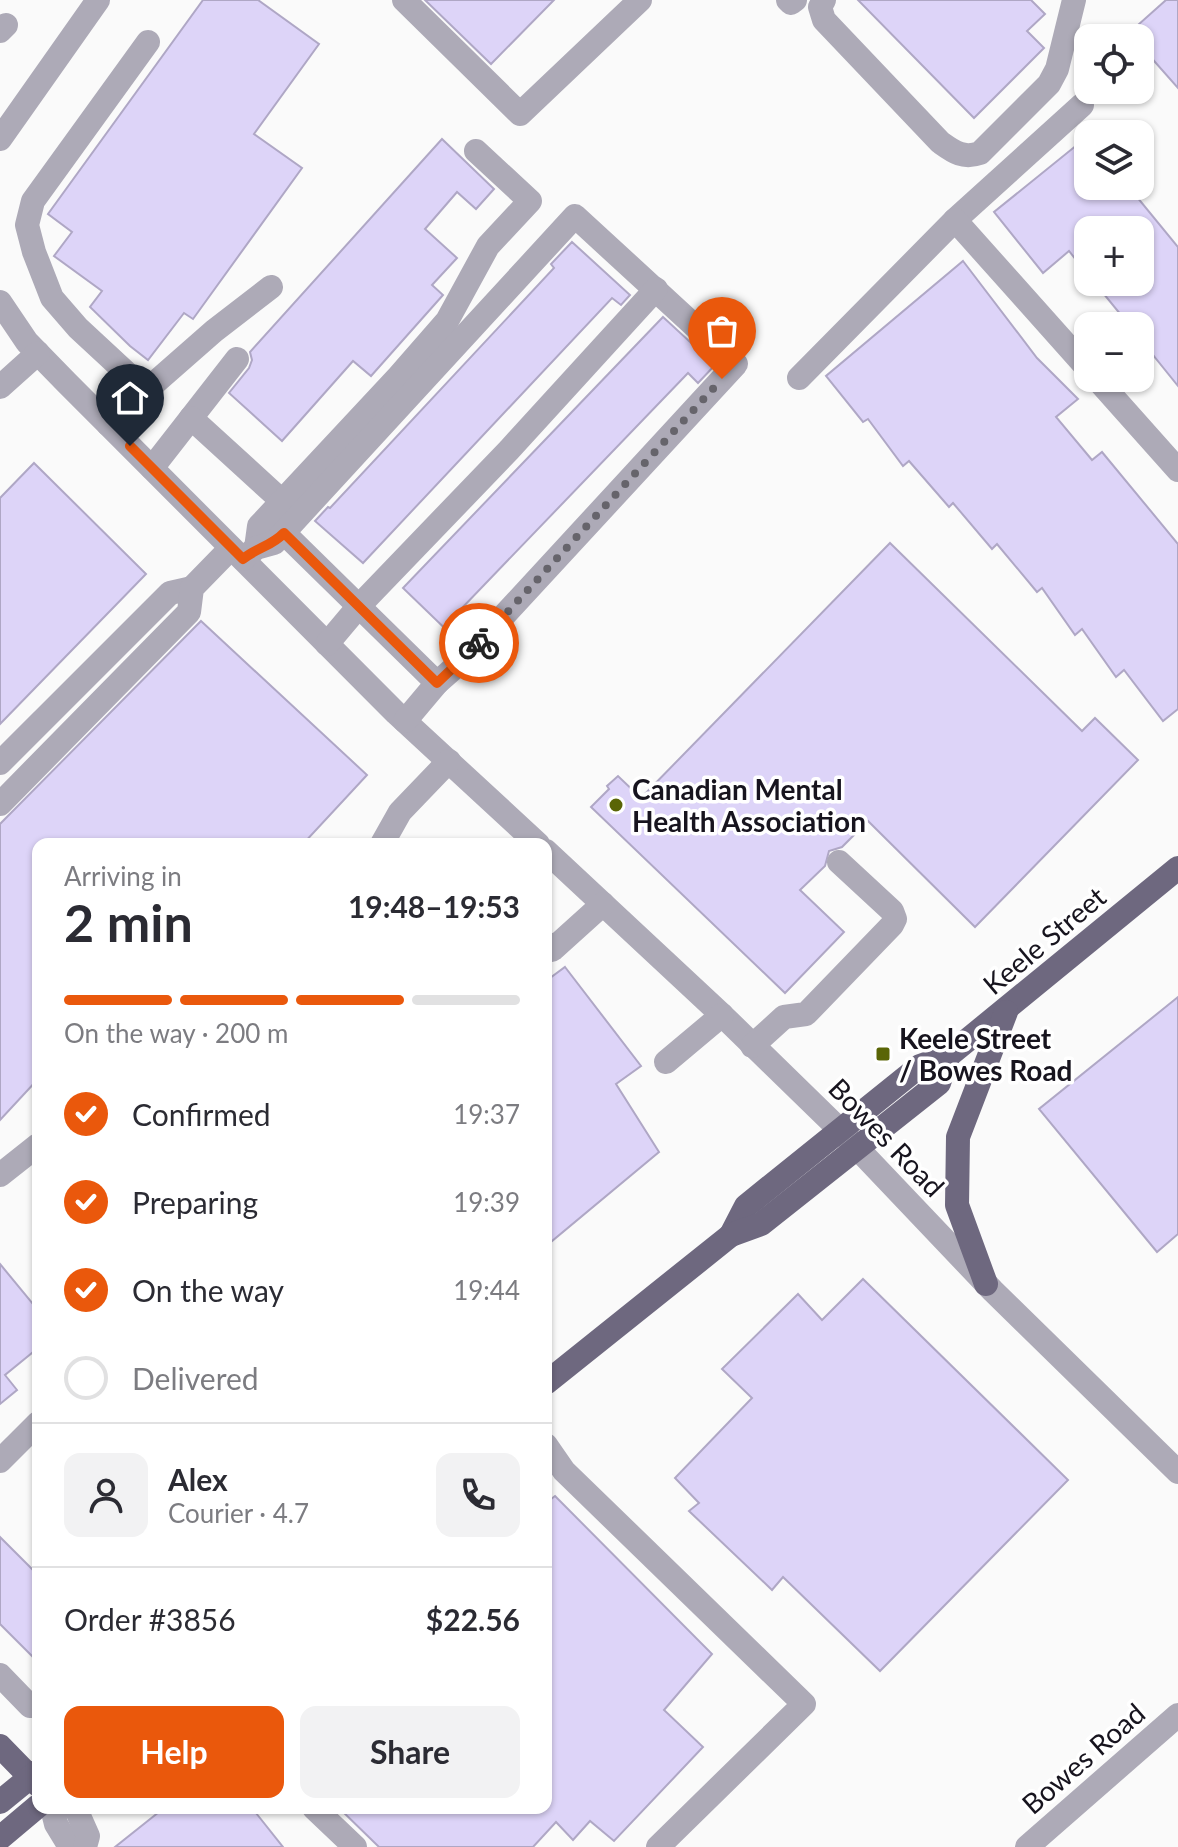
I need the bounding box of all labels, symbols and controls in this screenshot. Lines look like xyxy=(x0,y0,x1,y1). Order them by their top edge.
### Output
map controls xyxy=(1074,24,1154,392)
button: locate xyxy=(1074,24,1154,104)
button: layers xyxy=(1074,120,1154,200)
button: + xyxy=(1074,216,1154,296)
pin xyxy=(688,297,756,379)
icon: bag xyxy=(700,309,744,353)
button: − xyxy=(1074,312,1154,392)
pin xyxy=(96,364,164,446)
icon: home xyxy=(108,376,152,420)
courier xyxy=(439,603,519,683)
icon: bike xyxy=(457,621,501,665)
place label: Canadian Mental Health Association xyxy=(632,772,866,838)
marker: Canadian Mental Health Association xyxy=(607,796,625,814)
text: Arriving in xyxy=(64,860,182,892)
street label: Keele Street xyxy=(976,879,1112,1001)
text: 19:48–19:53 xyxy=(348,888,520,924)
text: 2 min xyxy=(64,891,193,953)
text: On the way · 200 m xyxy=(64,1017,288,1049)
place label: Keele Street / Bowes Road xyxy=(899,1021,1073,1087)
marker: Keele Street / Bowes Road xyxy=(874,1045,892,1063)
street label: Bowes Road xyxy=(822,1071,952,1203)
icon: check xyxy=(64,1092,108,1136)
text: Confirmed xyxy=(132,1096,271,1132)
text: 19:37 xyxy=(453,1098,520,1130)
icon: check xyxy=(64,1180,108,1224)
text: Preparing xyxy=(132,1184,258,1220)
text: 19:39 xyxy=(453,1186,520,1218)
icon: check xyxy=(64,1268,108,1312)
text: On the way xyxy=(132,1272,284,1308)
text: 19:44 xyxy=(453,1274,520,1306)
text: Delivered xyxy=(132,1360,259,1396)
button: person xyxy=(64,1453,148,1537)
button: phone xyxy=(436,1453,520,1537)
text: Alex xyxy=(168,1461,228,1497)
text: Courier · 4.7 xyxy=(168,1497,309,1529)
text: Order #3856 xyxy=(64,1601,236,1637)
text: $22.56 xyxy=(426,1601,520,1637)
street label: Bowes Road xyxy=(1015,1695,1151,1821)
button: Help xyxy=(64,1706,284,1798)
button: Share xyxy=(300,1706,520,1798)

